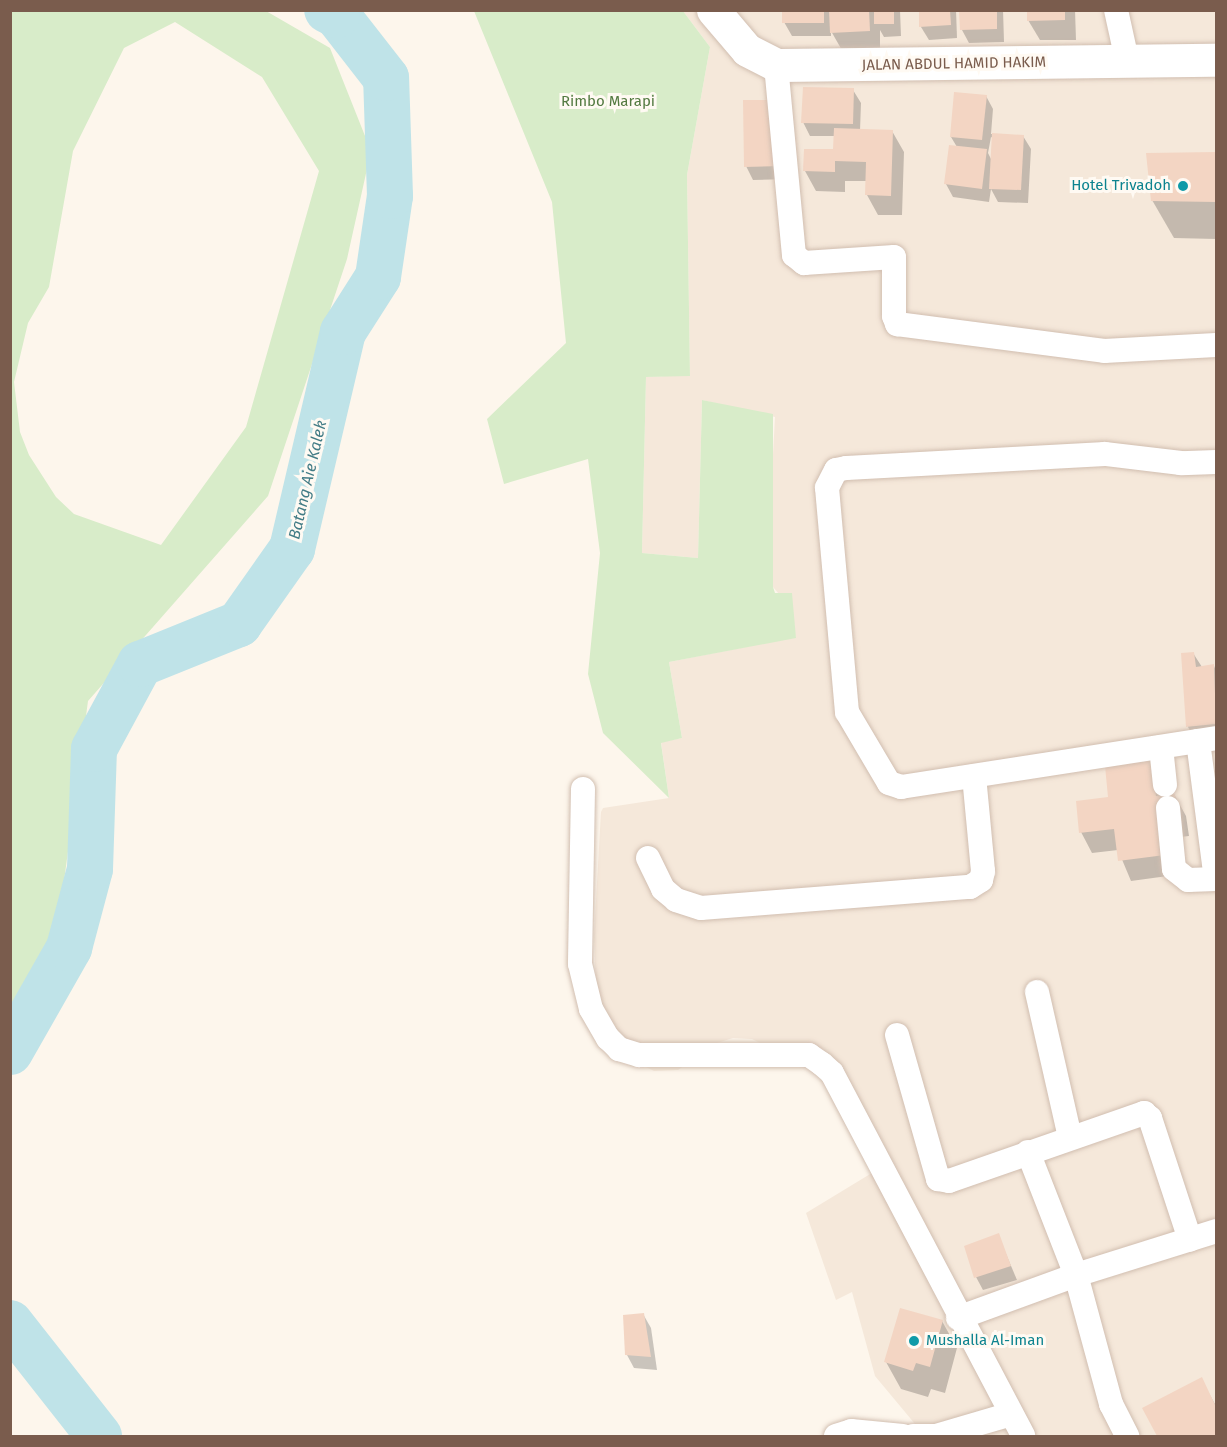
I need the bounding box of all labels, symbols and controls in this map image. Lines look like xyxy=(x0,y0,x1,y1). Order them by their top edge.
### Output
street label: JALAN ABDUL HAMID HAKIM xyxy=(862,53,1046,75)
park label: Rimbo Marapi xyxy=(561,93,655,111)
place label: Hotel Trivadoh xyxy=(1071,177,1171,195)
marker: Hotel Trivadoh xyxy=(1176,179,1190,193)
water label: Batang Aie Kalek xyxy=(285,419,331,541)
place label: Mushalla Al-Iman xyxy=(926,1332,1044,1350)
marker: Mushalla Al-Iman xyxy=(907,1334,921,1348)

